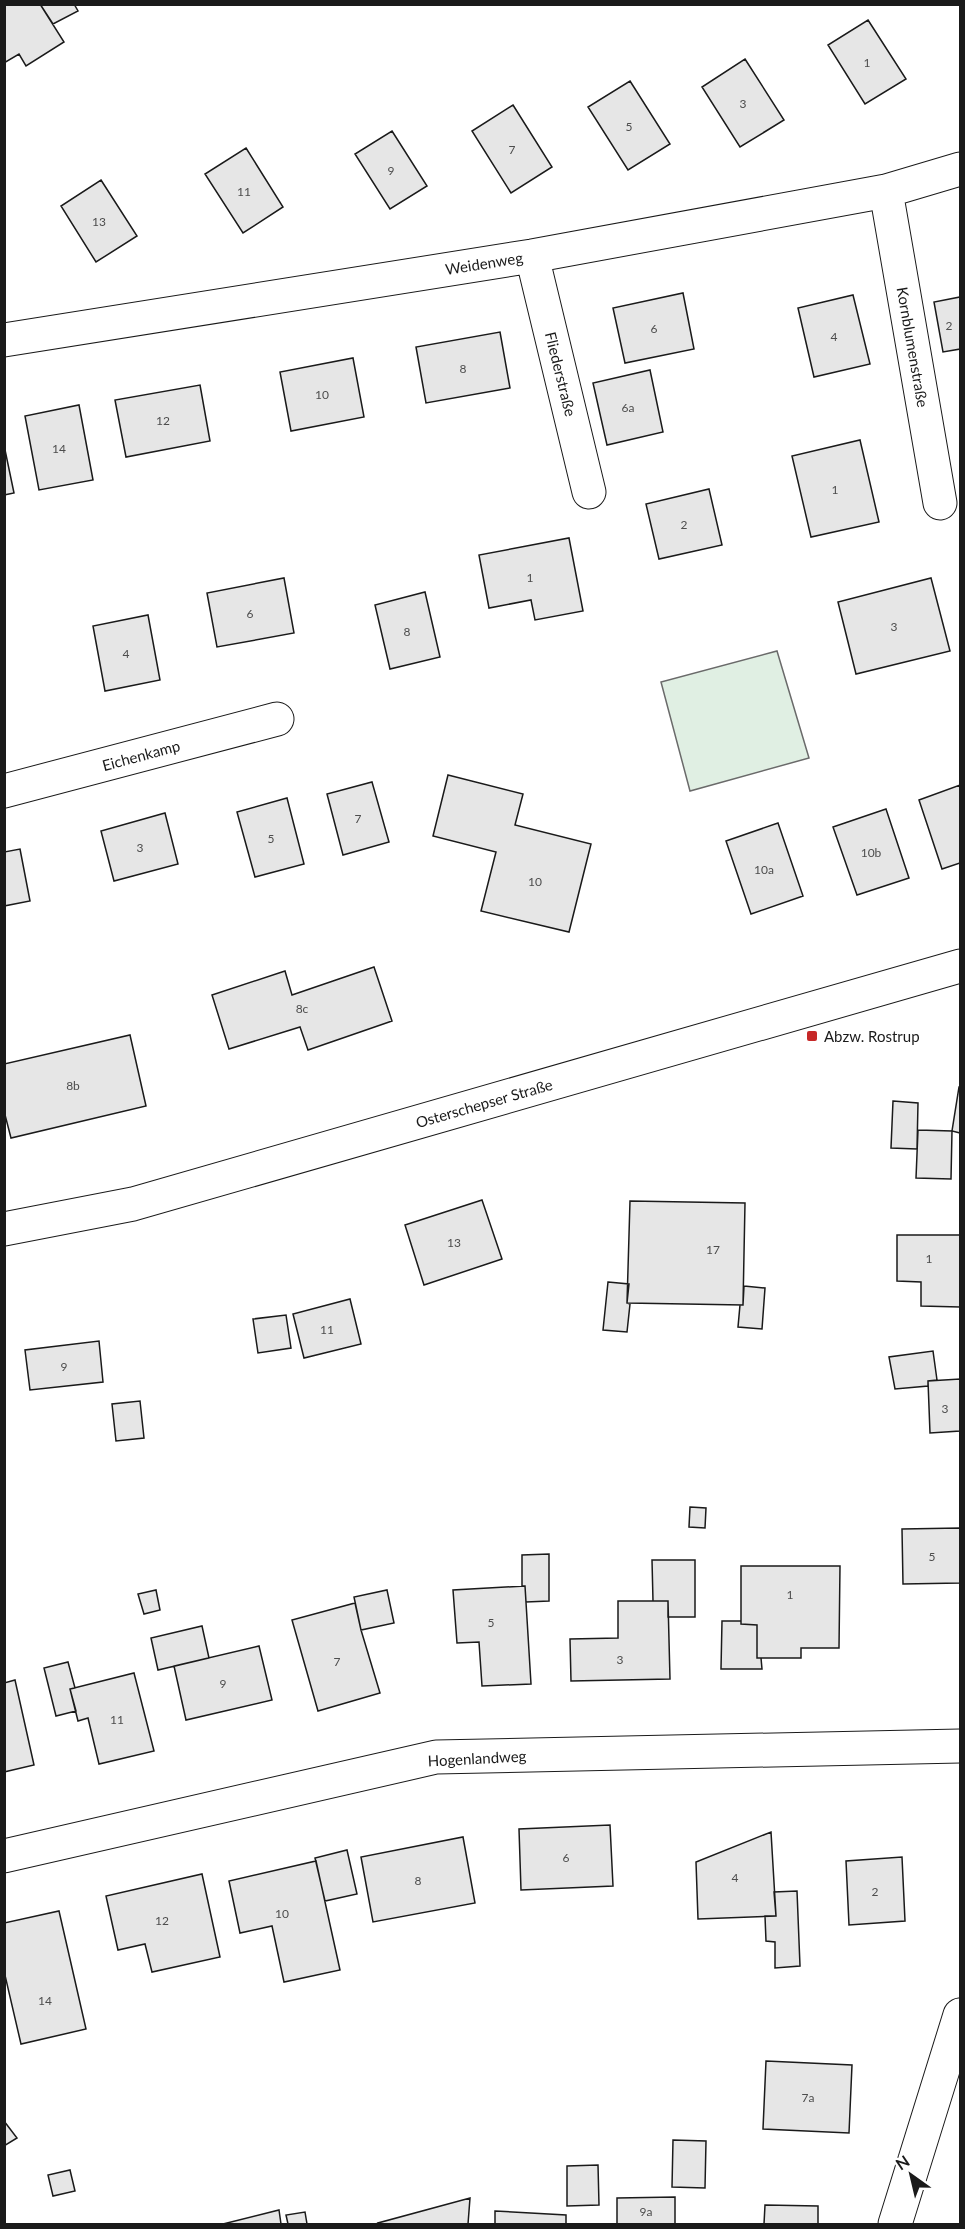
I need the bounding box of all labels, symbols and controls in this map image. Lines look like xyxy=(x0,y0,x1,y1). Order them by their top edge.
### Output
house number: 1 xyxy=(864,55,871,70)
house number: 3 xyxy=(740,96,747,111)
house number: 5 xyxy=(626,119,633,134)
house number: 7 xyxy=(509,142,516,157)
house number: 9 xyxy=(388,163,395,178)
house number: 11 xyxy=(237,184,251,199)
house number: 13 xyxy=(92,214,106,229)
street label: Weidenweg xyxy=(444,248,524,278)
street label: Kornblumenstraße xyxy=(894,285,932,409)
house number: 2 xyxy=(946,318,953,333)
house number: 6 xyxy=(651,321,658,336)
house number: 4 xyxy=(831,329,838,344)
street label: Fliederstraße xyxy=(542,330,580,418)
house number: 8 xyxy=(460,361,467,376)
house number: 10 xyxy=(315,387,329,402)
house number: 6a xyxy=(622,400,634,415)
house number: 12 xyxy=(156,413,170,428)
house number: 14 xyxy=(52,441,66,456)
house number: 1 xyxy=(832,482,839,497)
house number: 2 xyxy=(681,517,688,532)
house number: 1 xyxy=(527,570,534,585)
house number: 6 xyxy=(247,606,254,621)
house number: 3 xyxy=(891,619,898,634)
house number: 8 xyxy=(404,624,411,639)
house number: 4 xyxy=(123,646,130,661)
street label: Eichenkamp xyxy=(100,736,182,774)
house number: 7 xyxy=(355,811,362,826)
house number: 5 xyxy=(268,831,275,846)
house number: 3 xyxy=(137,840,144,855)
house number: 10b xyxy=(861,845,882,860)
house number: 10a xyxy=(754,862,774,877)
house number: 10 xyxy=(528,874,542,889)
house number: 8c xyxy=(296,1001,309,1016)
place label: Abzw. Rostrup xyxy=(824,1027,920,1045)
marker: Abzw. Rostrup xyxy=(805,1029,819,1043)
street label: Osterschepser Straße xyxy=(414,1075,555,1131)
house number: 8b xyxy=(66,1078,80,1093)
house number: 13 xyxy=(447,1235,461,1250)
house number: 17 xyxy=(706,1242,720,1257)
house number: 1 xyxy=(926,1251,933,1266)
house number: 11 xyxy=(320,1322,334,1337)
house number: 9 xyxy=(61,1359,68,1374)
house number: 3 xyxy=(942,1401,949,1416)
house number: 5 xyxy=(929,1549,936,1564)
house number: 1 xyxy=(787,1587,794,1602)
house number: 5 xyxy=(488,1615,495,1630)
house number: 3 xyxy=(617,1652,624,1667)
house number: 7 xyxy=(334,1654,341,1669)
house number: 9 xyxy=(220,1676,227,1691)
house number: 11 xyxy=(110,1712,124,1727)
street label: Hogenlandweg xyxy=(427,1746,527,1770)
house number: 6 xyxy=(563,1850,570,1865)
house number: 4 xyxy=(732,1870,739,1885)
house number: 8 xyxy=(415,1873,422,1888)
house number: 2 xyxy=(872,1884,879,1899)
house number: 10 xyxy=(275,1906,289,1921)
house number: 12 xyxy=(155,1913,169,1928)
house number: 14 xyxy=(38,1993,52,2008)
house number: 7a xyxy=(802,2090,814,2105)
north arrow xyxy=(881,2145,941,2205)
text: N xyxy=(892,2151,913,2173)
house number: 9a xyxy=(640,2204,652,2219)

